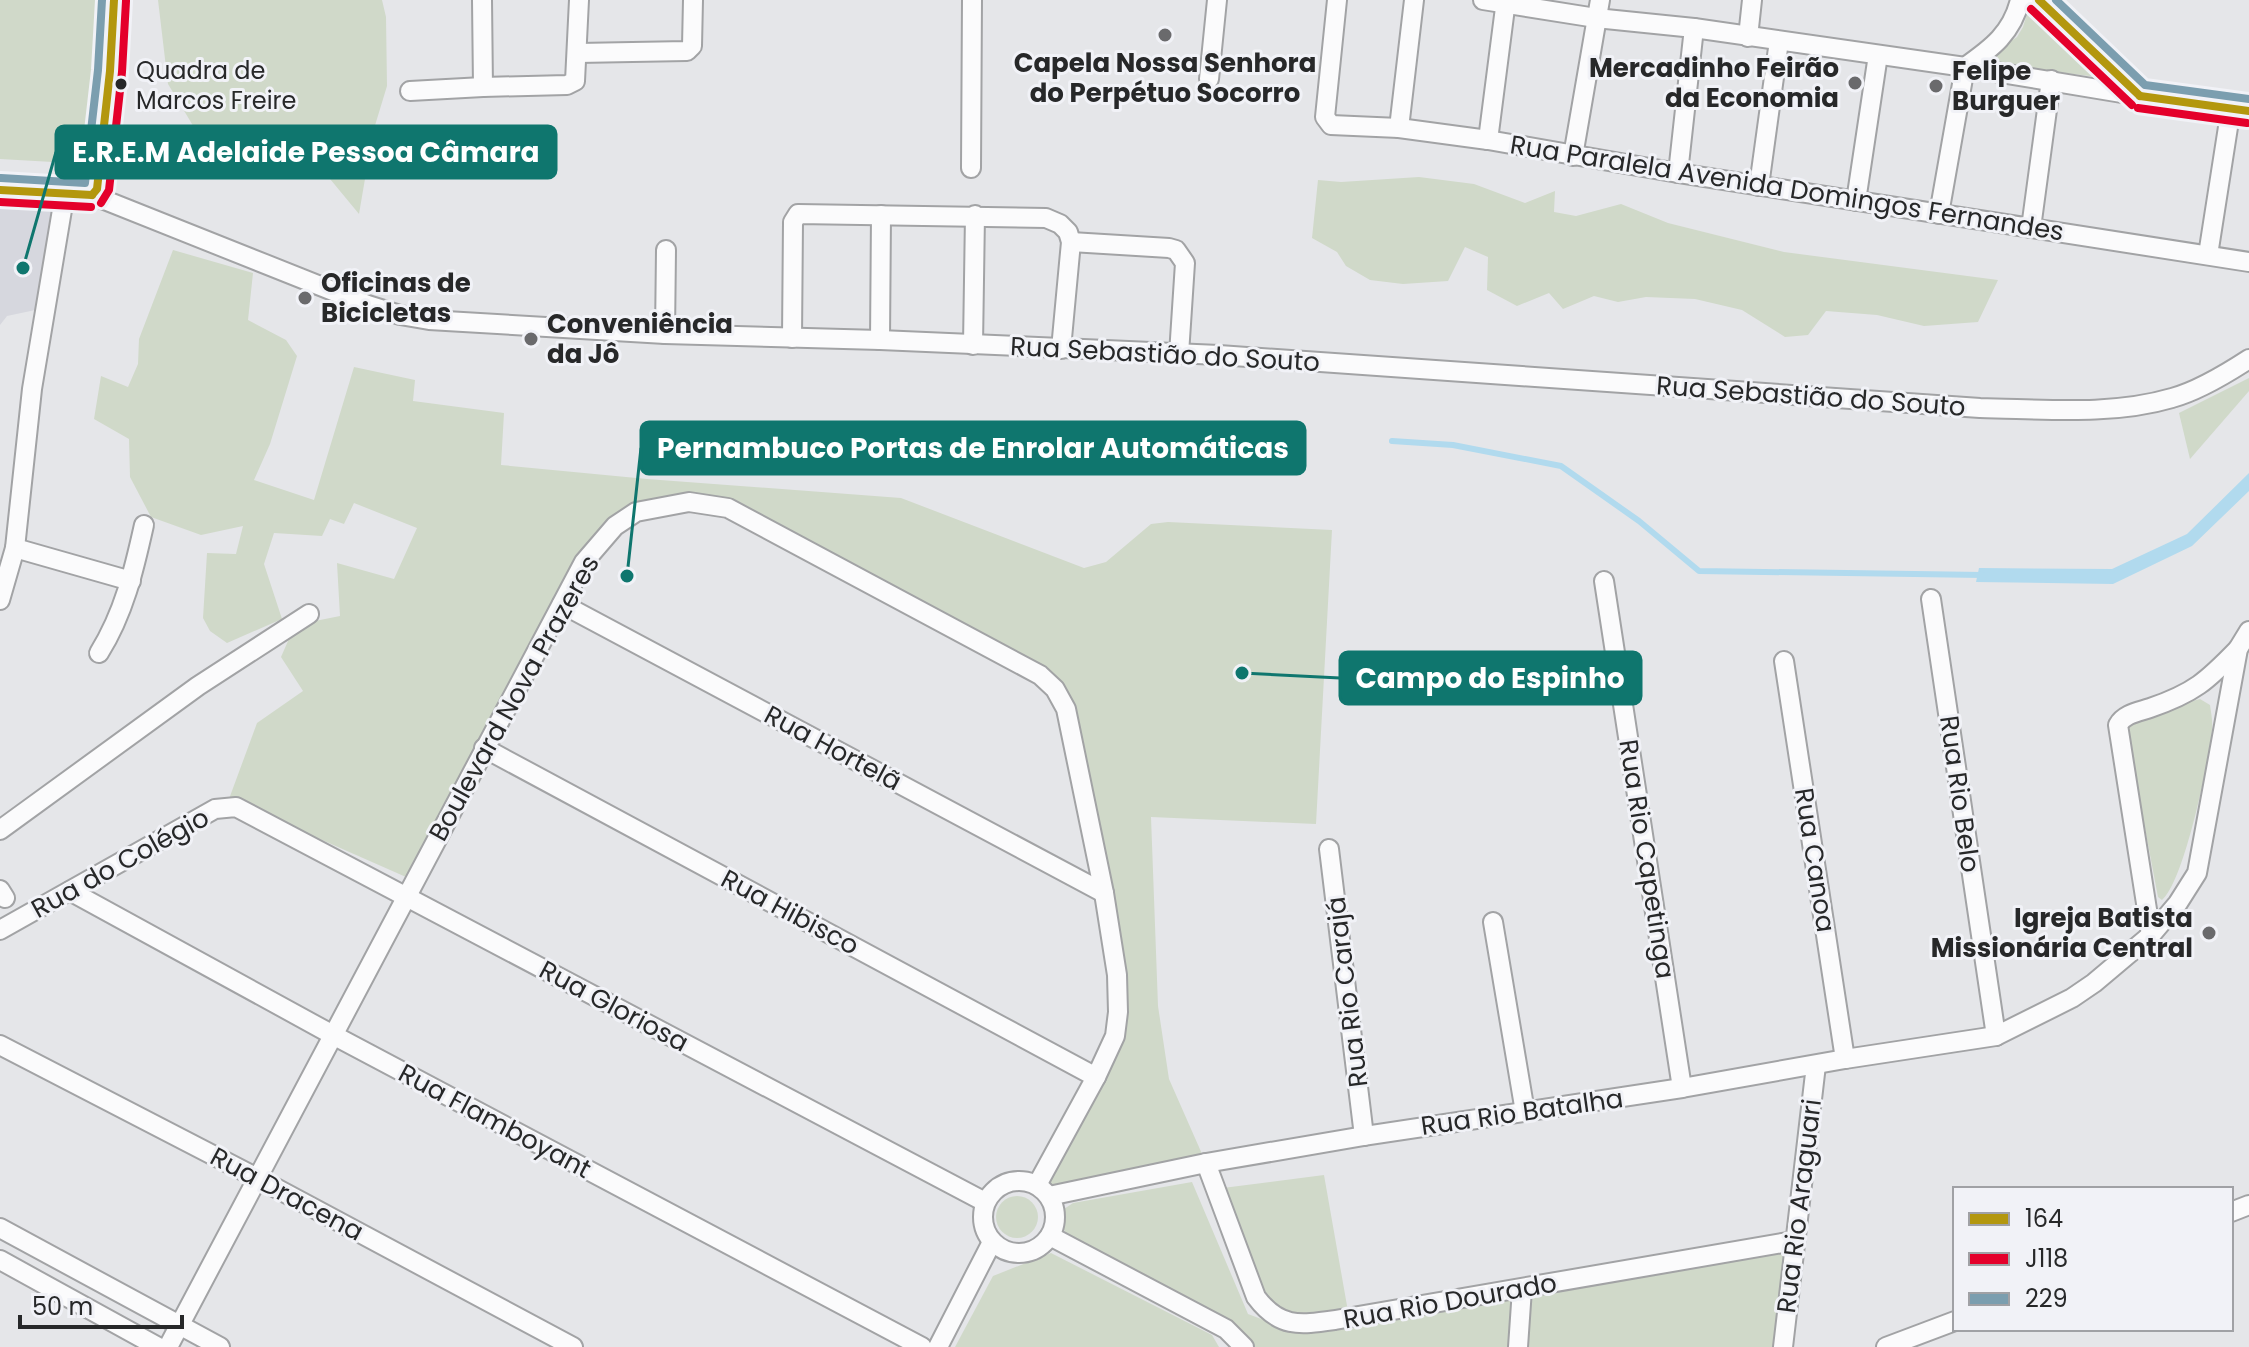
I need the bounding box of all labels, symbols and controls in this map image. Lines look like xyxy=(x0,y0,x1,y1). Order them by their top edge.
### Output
marker: Capela Nossa Senhora do Perpétuo Socorro xyxy=(1156,26,1174,44)
place label: Capela Nossa Senhora do Perpétuo Socorro xyxy=(1014,45,1316,111)
place label: Mercadinho Feirão da Economia xyxy=(1589,50,1839,116)
place label: Felipe Burguer xyxy=(1952,53,2060,119)
place label: Quadra de Marcos Freire xyxy=(136,54,296,117)
marker: Mercadinho Feirão da Economia xyxy=(1846,74,1864,92)
marker: Quadra de Marcos Freire xyxy=(113,76,129,92)
marker: Felipe Burguer xyxy=(1927,77,1945,95)
callout: E.R.E.M Adelaide Pessoa Câmara xyxy=(56,126,556,178)
street label: Rua Paralela Avenida Domingos Fernandes xyxy=(1507,126,2067,250)
text: E.R.E.M Adelaide Pessoa Câmara xyxy=(72,133,540,172)
place label: Oficinas de Bicicletas xyxy=(321,265,471,331)
marker: Oficinas de Bicicletas xyxy=(296,289,314,307)
place label: Conveniência da Jô xyxy=(547,306,733,372)
street label: Rua Sebastião do Souto xyxy=(1009,328,1321,380)
marker: Conveniência da Jô xyxy=(522,330,540,348)
street label: Rua Sebastião do Souto xyxy=(1655,367,1967,425)
callout: Pernambuco Portas de Enrolar Automáticas xyxy=(641,422,1305,474)
text: Pernambuco Portas de Enrolar Automáticas xyxy=(657,429,1289,468)
street label: Boulevard Nova Prazeres xyxy=(420,549,608,847)
callout: Campo do Espinho xyxy=(1340,652,1641,704)
text: Campo do Espinho xyxy=(1355,659,1625,698)
street label: Rua Hortelã xyxy=(758,697,908,799)
street label: Rua Rio Belo xyxy=(1931,713,1989,875)
street label: Rua Rio Capetinga xyxy=(1610,737,1684,981)
street label: Rua Canoa xyxy=(1786,785,1844,935)
street label: Rua do Colégio xyxy=(25,799,215,927)
street label: Rua Hibisco xyxy=(715,861,865,963)
street label: Rua Rio Carajá xyxy=(1317,895,1377,1089)
place label: Igreja Batista Missionária Central xyxy=(1931,900,2193,966)
marker: Igreja Batista Missionária Central xyxy=(2200,924,2218,942)
street label: Rua Gloriosa xyxy=(533,952,695,1060)
street label: Rua Flamboyant xyxy=(392,1055,598,1187)
street label: Rua Rio Batalha xyxy=(1419,1080,1625,1144)
street label: Rua Rio Araguari xyxy=(1768,1097,1830,1315)
street label: Rua Dracena xyxy=(204,1138,370,1250)
legend xyxy=(1953,1187,2233,1331)
text: 164 xyxy=(2025,1202,2063,1235)
text: J118 xyxy=(2025,1242,2068,1275)
street label: Rua Rio Dourado xyxy=(1341,1265,1559,1337)
scale bar xyxy=(20,1279,182,1329)
text: 229 xyxy=(2025,1282,2068,1315)
text: 50 m xyxy=(32,1290,93,1323)

